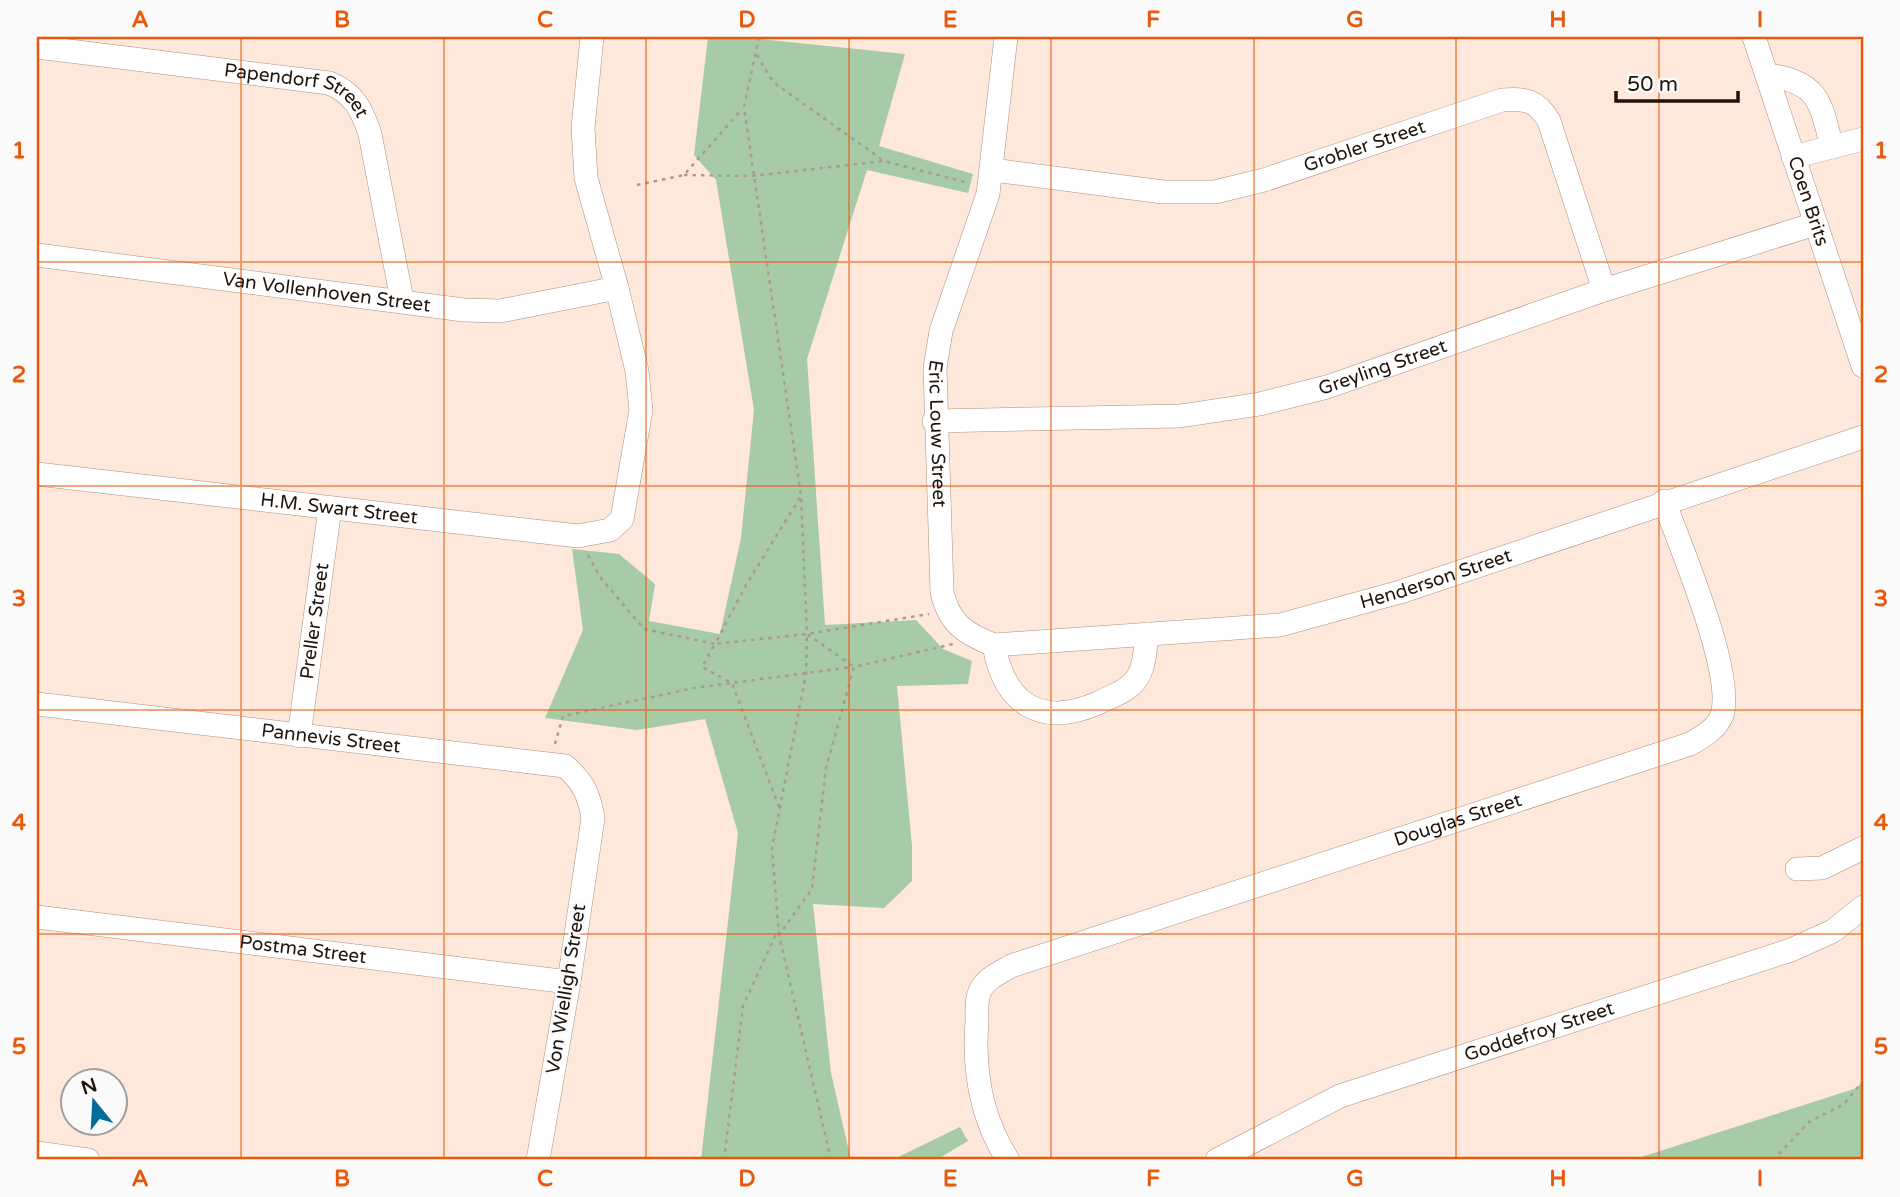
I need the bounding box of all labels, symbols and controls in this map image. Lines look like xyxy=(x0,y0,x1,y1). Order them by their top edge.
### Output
text: A xyxy=(131,6,149,34)
text: B xyxy=(334,6,350,34)
text: C xyxy=(537,6,553,34)
text: D xyxy=(738,6,756,34)
text: E xyxy=(943,6,957,34)
text: F xyxy=(1146,6,1160,34)
text: G xyxy=(1346,6,1364,34)
text: H xyxy=(1549,6,1567,34)
text: I xyxy=(1757,6,1763,34)
street label: Papendorf Street xyxy=(223,59,373,121)
scale bar xyxy=(1616,60,1739,104)
text: 50 m xyxy=(1627,72,1678,97)
street label: Grobler Street xyxy=(1301,116,1428,177)
text: 1 xyxy=(12,137,26,165)
text: 1 xyxy=(1874,137,1888,165)
street label: Coen Brits xyxy=(1783,154,1834,249)
street label: Van Vollenhoven Street xyxy=(221,268,432,317)
street label: Greyling Street xyxy=(1316,335,1450,400)
street label: Eric Louw Street xyxy=(924,358,950,508)
text: 2 xyxy=(12,361,26,389)
text: 2 xyxy=(1874,361,1888,389)
street label: H.M. Swart Street xyxy=(259,489,419,529)
street label: Henderson Street xyxy=(1358,544,1515,613)
street label: Preller Street xyxy=(296,562,333,681)
text: 3 xyxy=(12,585,26,613)
text: 3 xyxy=(1874,585,1888,613)
street label: Pannevis Street xyxy=(260,719,402,758)
street label: Douglas Street xyxy=(1391,789,1524,851)
text: 4 xyxy=(12,809,27,837)
text: 4 xyxy=(1874,809,1889,837)
street label: Von Wielligh Street xyxy=(542,902,590,1076)
street label: Postma Street xyxy=(238,931,368,968)
street label: Goddefroy Street xyxy=(1462,997,1617,1066)
text: 5 xyxy=(12,1033,26,1061)
text: 5 xyxy=(1874,1033,1888,1061)
north arrow xyxy=(60,1068,130,1138)
text: N xyxy=(78,1074,100,1100)
text: A xyxy=(131,1165,149,1193)
text: B xyxy=(334,1165,350,1193)
text: C xyxy=(537,1165,553,1193)
text: D xyxy=(738,1165,756,1193)
text: E xyxy=(943,1165,957,1193)
text: F xyxy=(1146,1165,1160,1193)
text: G xyxy=(1346,1165,1364,1193)
text: H xyxy=(1549,1165,1567,1193)
text: I xyxy=(1757,1165,1763,1193)

